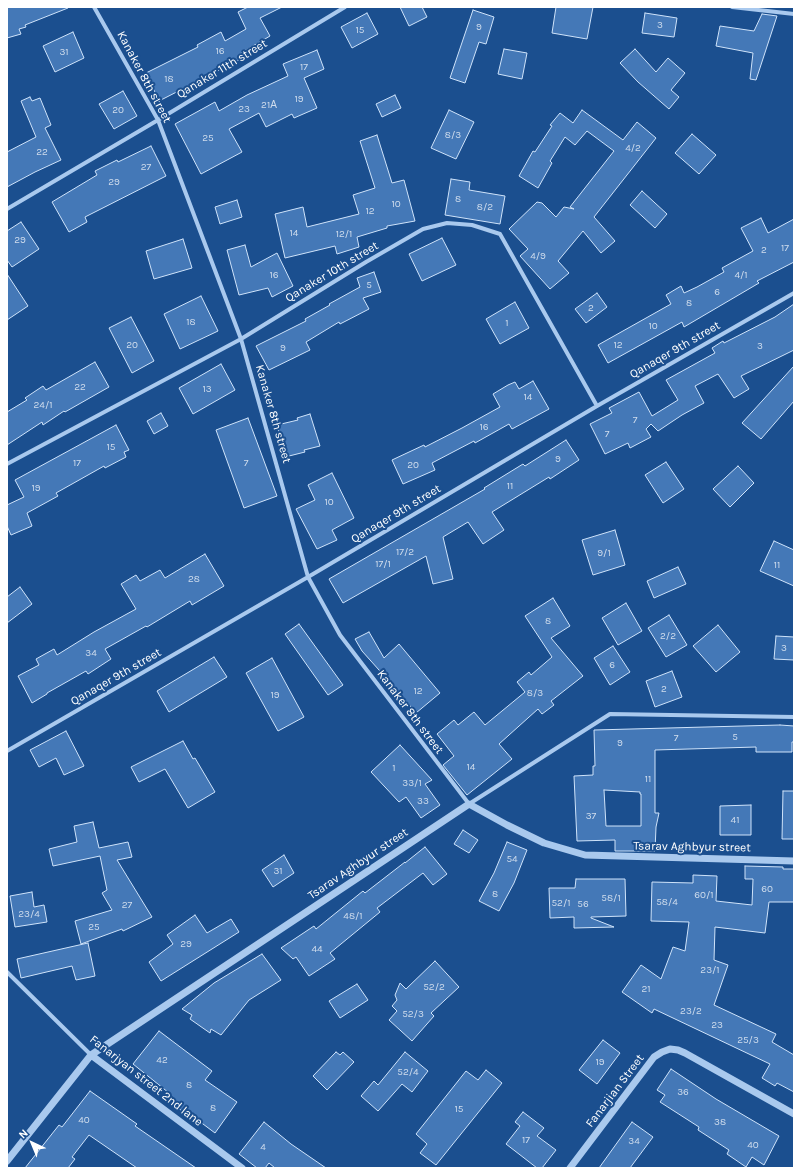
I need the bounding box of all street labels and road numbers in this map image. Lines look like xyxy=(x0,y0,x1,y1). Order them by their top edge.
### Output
street label: Kanaker 8th street xyxy=(114,29,174,125)
street label: Qanaker 11th street xyxy=(174,36,270,102)
street label: Qanaker 10th street xyxy=(283,239,381,305)
street label: Qanaqer 9th street xyxy=(627,318,723,382)
street label: Kanaker 8th street xyxy=(252,363,294,465)
street label: Qanaqer 9th street xyxy=(348,482,444,546)
street label: Qanaqer 9th street xyxy=(68,645,164,709)
street label: Kanaker 8th street xyxy=(374,667,446,757)
street label: Tsarav Aghbyur street xyxy=(305,825,411,903)
street label: Tsarav Aghbyur street xyxy=(633,839,751,855)
street label: Fanarjyan street 2nd lane xyxy=(87,1032,205,1130)
street label: Fanarjian Street xyxy=(583,1052,647,1130)

